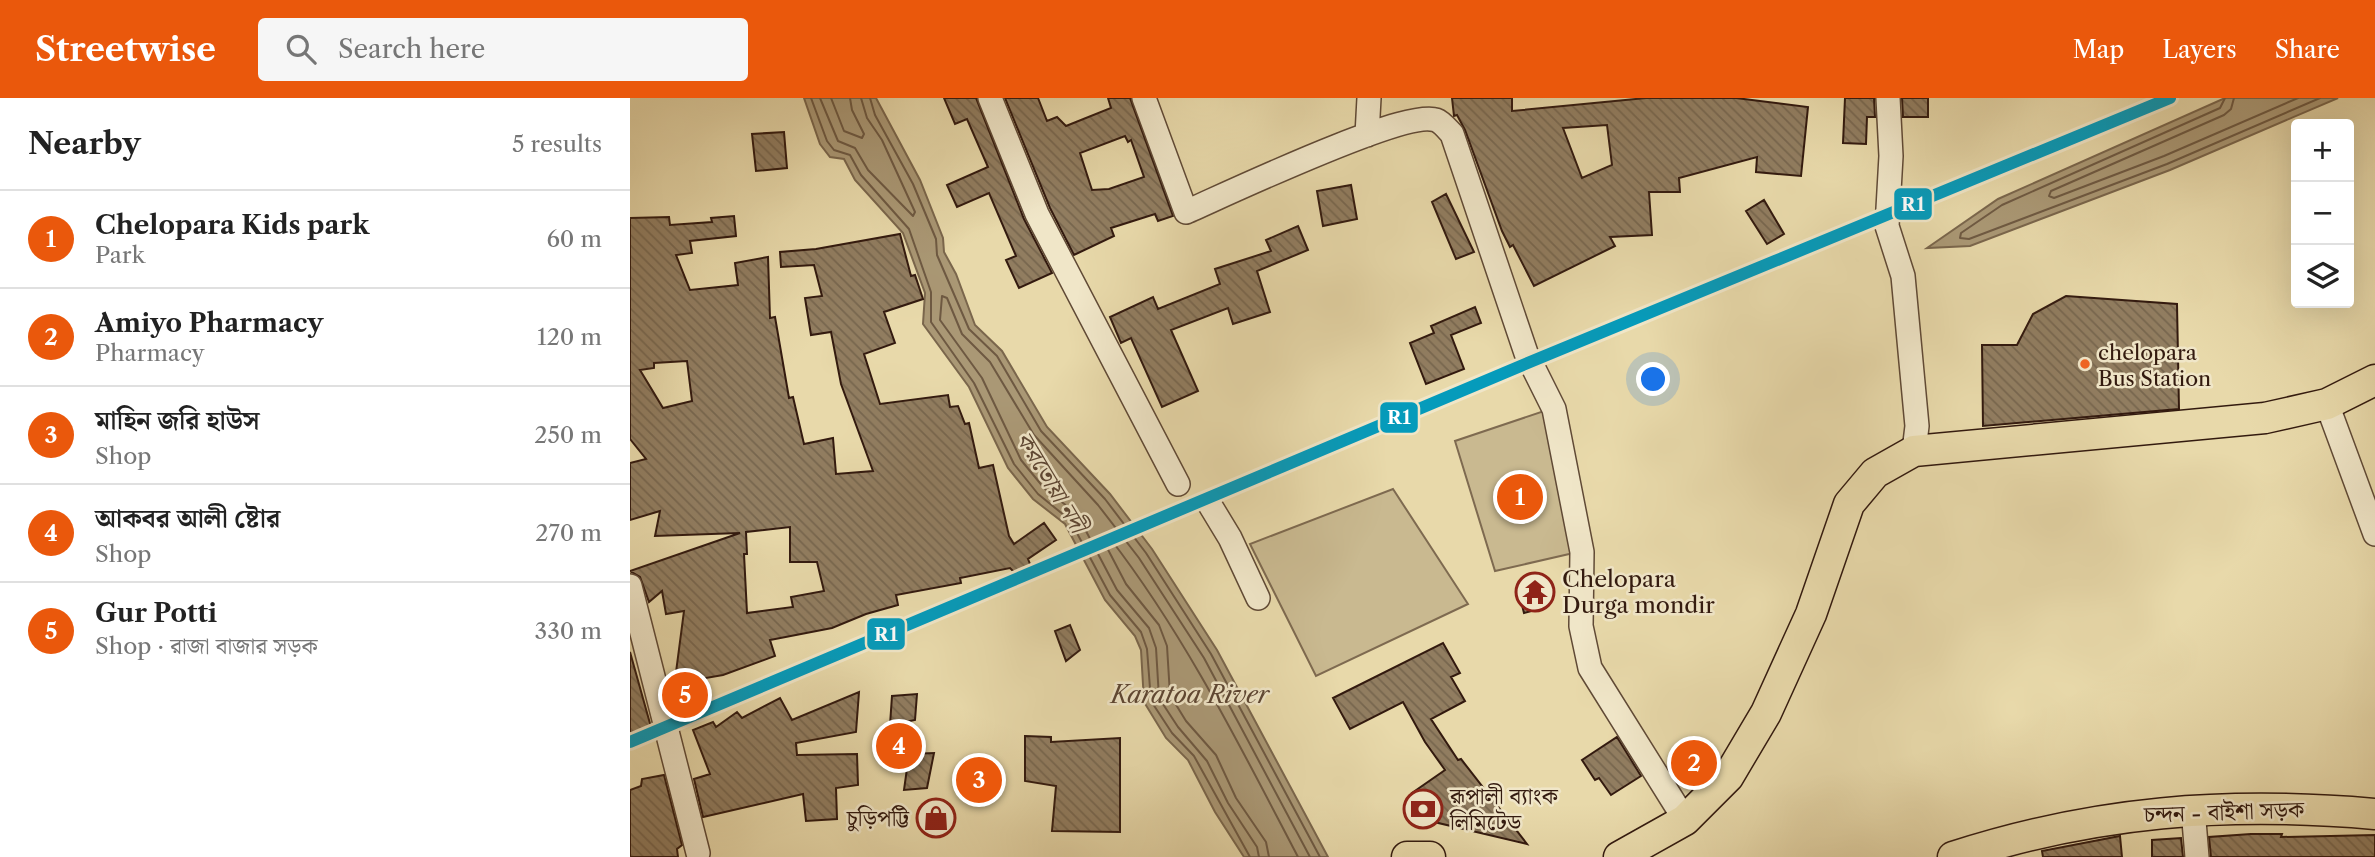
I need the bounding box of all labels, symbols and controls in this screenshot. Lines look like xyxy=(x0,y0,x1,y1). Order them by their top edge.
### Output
search box xyxy=(258,18,748,81)
text: Streetwise xyxy=(35,29,216,70)
icon: search xyxy=(282,30,320,68)
text: Search here xyxy=(338,33,485,65)
text: Map xyxy=(2073,35,2124,64)
text: Layers xyxy=(2162,35,2237,64)
text: Share xyxy=(2275,35,2340,64)
map controls xyxy=(2291,119,2354,308)
button: + xyxy=(2291,119,2354,182)
text: Nearby xyxy=(28,125,141,162)
text: 5 results xyxy=(512,130,602,158)
button: − xyxy=(2291,182,2354,245)
line badge: R1 xyxy=(1893,187,1933,221)
text: R1 xyxy=(1901,193,1925,216)
text: Chelopara Kids park xyxy=(95,209,369,241)
text: 1 xyxy=(46,225,56,253)
text: 60 m xyxy=(546,225,602,253)
text: Park xyxy=(95,241,145,269)
button: layers xyxy=(2291,245,2354,308)
text: Amiyo Pharmacy xyxy=(95,307,323,339)
text: 2 xyxy=(44,323,58,351)
text: 120 m xyxy=(537,323,602,351)
text: Pharmacy xyxy=(95,339,205,367)
place label: chelopara Bus Station xyxy=(2098,340,2211,391)
marker: chelopara Bus Station xyxy=(2078,357,2092,371)
your location xyxy=(1636,362,1670,396)
line badge: R1 xyxy=(1379,401,1419,434)
text: মাহিন জরি হাউস xyxy=(95,404,260,436)
text: R1 xyxy=(1387,406,1411,429)
text: 3 xyxy=(45,421,58,449)
text: 250 m xyxy=(534,421,602,449)
water label: করতোয়া নদী xyxy=(1010,426,1094,540)
text: Shop xyxy=(95,442,151,470)
pin: 1 xyxy=(1497,471,1543,523)
text: আকবর আলী ষ্টোর xyxy=(95,502,280,534)
text: 4 xyxy=(44,519,58,547)
text: 270 m xyxy=(535,519,602,547)
text: Shop xyxy=(95,540,151,568)
place label: Chelopara Durga mondir xyxy=(1562,565,1715,619)
temple icon: Chelopara Durga mondir xyxy=(1514,571,1556,613)
text: Gur Potti xyxy=(95,597,217,629)
text: 5 xyxy=(45,617,57,645)
text: 330 m xyxy=(535,617,602,645)
line badge: R1 xyxy=(866,617,906,651)
text: R1 xyxy=(874,623,898,646)
text: Shop · রাজা বাজার সড়ক xyxy=(95,632,318,660)
pin: 5 xyxy=(662,669,708,721)
water label: Karatoa River xyxy=(1109,680,1271,709)
pin: 4 xyxy=(876,720,922,772)
pin: 2 xyxy=(1671,737,1717,789)
pin: 3 xyxy=(956,754,1002,806)
place label: রূপালী ব্যাংক লিমিটেড xyxy=(1449,782,1559,836)
bank icon: রূপালী ব্যাংক লিমিটেড xyxy=(1402,788,1444,830)
street label: চন্দন - বাইশা সড়ক xyxy=(2142,795,2305,829)
shop icon: চুড়িপট্টি xyxy=(915,797,957,839)
place label: চুড়িপট্টি xyxy=(846,804,910,832)

